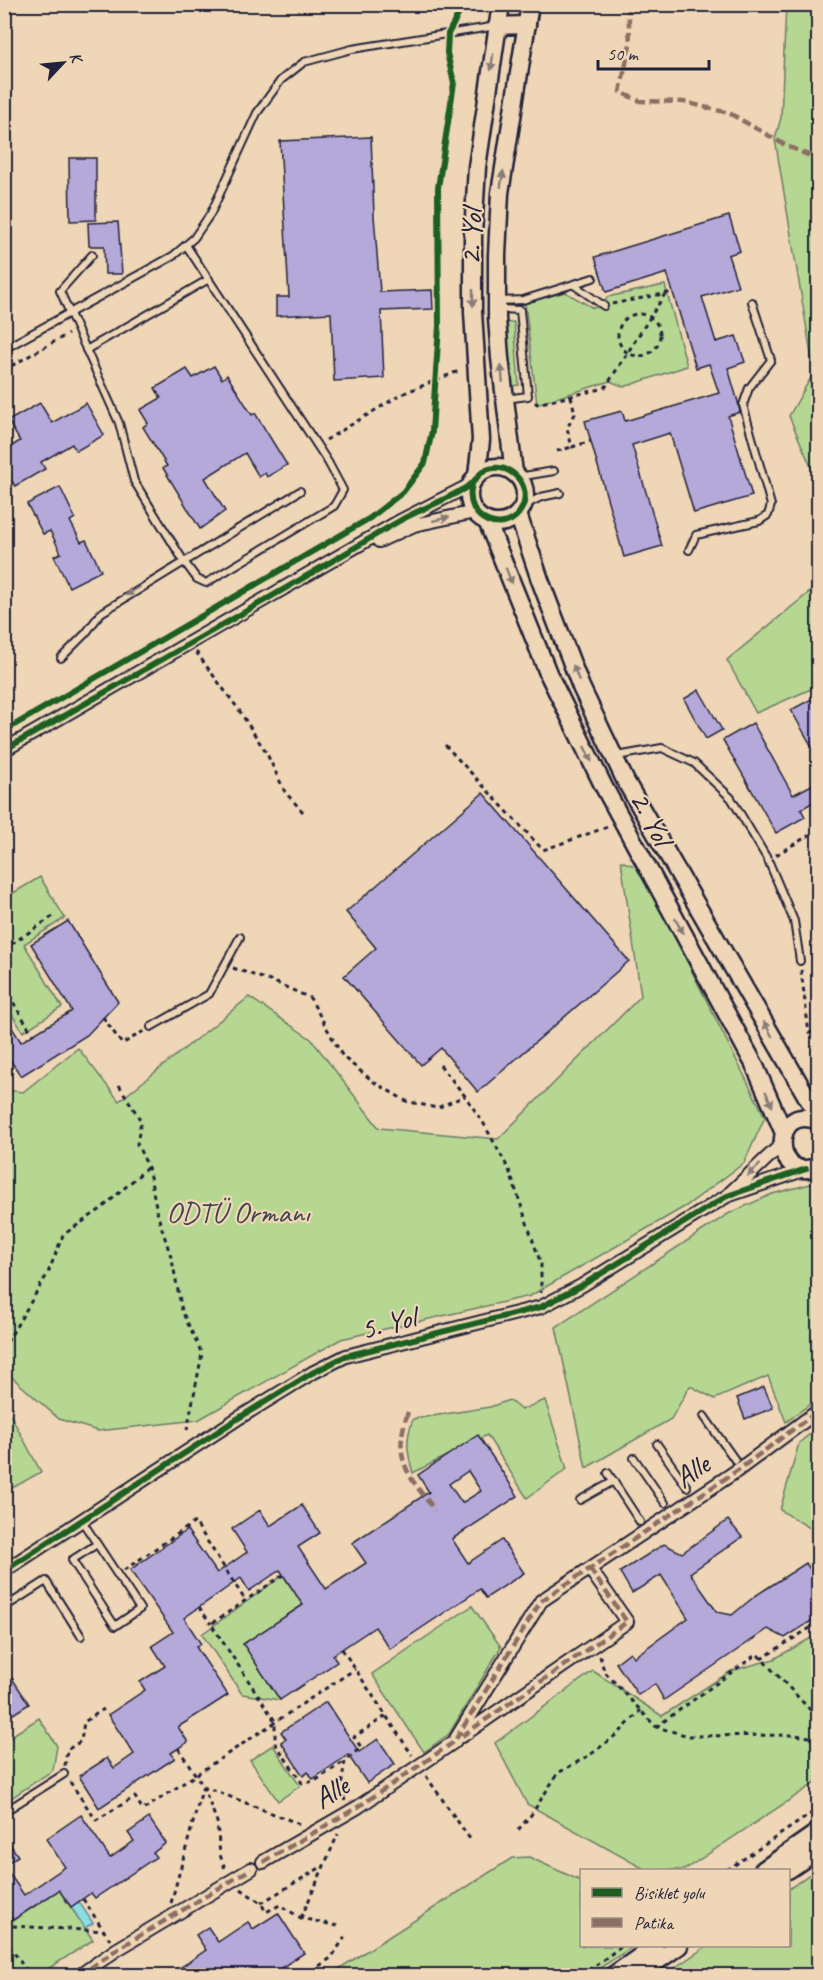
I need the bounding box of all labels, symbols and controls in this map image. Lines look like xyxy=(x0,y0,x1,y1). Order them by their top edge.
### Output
north arrow xyxy=(33,33,93,93)
scale bar xyxy=(598,33,709,71)
text: 50 m xyxy=(607,43,640,65)
text: K xyxy=(65,49,88,68)
one-way arrow xyxy=(487,53,496,72)
one-way arrow xyxy=(498,169,507,188)
street label: 2. Yol xyxy=(451,204,491,265)
one-way arrow xyxy=(468,289,478,308)
one-way arrow xyxy=(497,364,507,383)
one-way arrow xyxy=(432,514,450,524)
one-way arrow xyxy=(504,567,514,585)
one-way arrow xyxy=(125,586,141,597)
one-way arrow xyxy=(570,664,580,682)
one-way arrow xyxy=(583,745,592,762)
street label: 2. Yol xyxy=(621,784,683,856)
one-way arrow xyxy=(674,918,684,935)
one-way arrow xyxy=(763,1021,774,1037)
one-way arrow xyxy=(764,1090,774,1108)
one-way arrow xyxy=(747,1163,762,1176)
park label: ODTÜ Ormanı xyxy=(166,1193,311,1231)
street label: 5. Yol xyxy=(356,1297,424,1348)
street label: Alle xyxy=(667,1444,719,1497)
street label: Alle xyxy=(306,1766,358,1817)
legend xyxy=(580,1869,790,1947)
text: Bisiklet yolu xyxy=(634,1882,706,1904)
text: Patika xyxy=(634,1912,674,1934)

